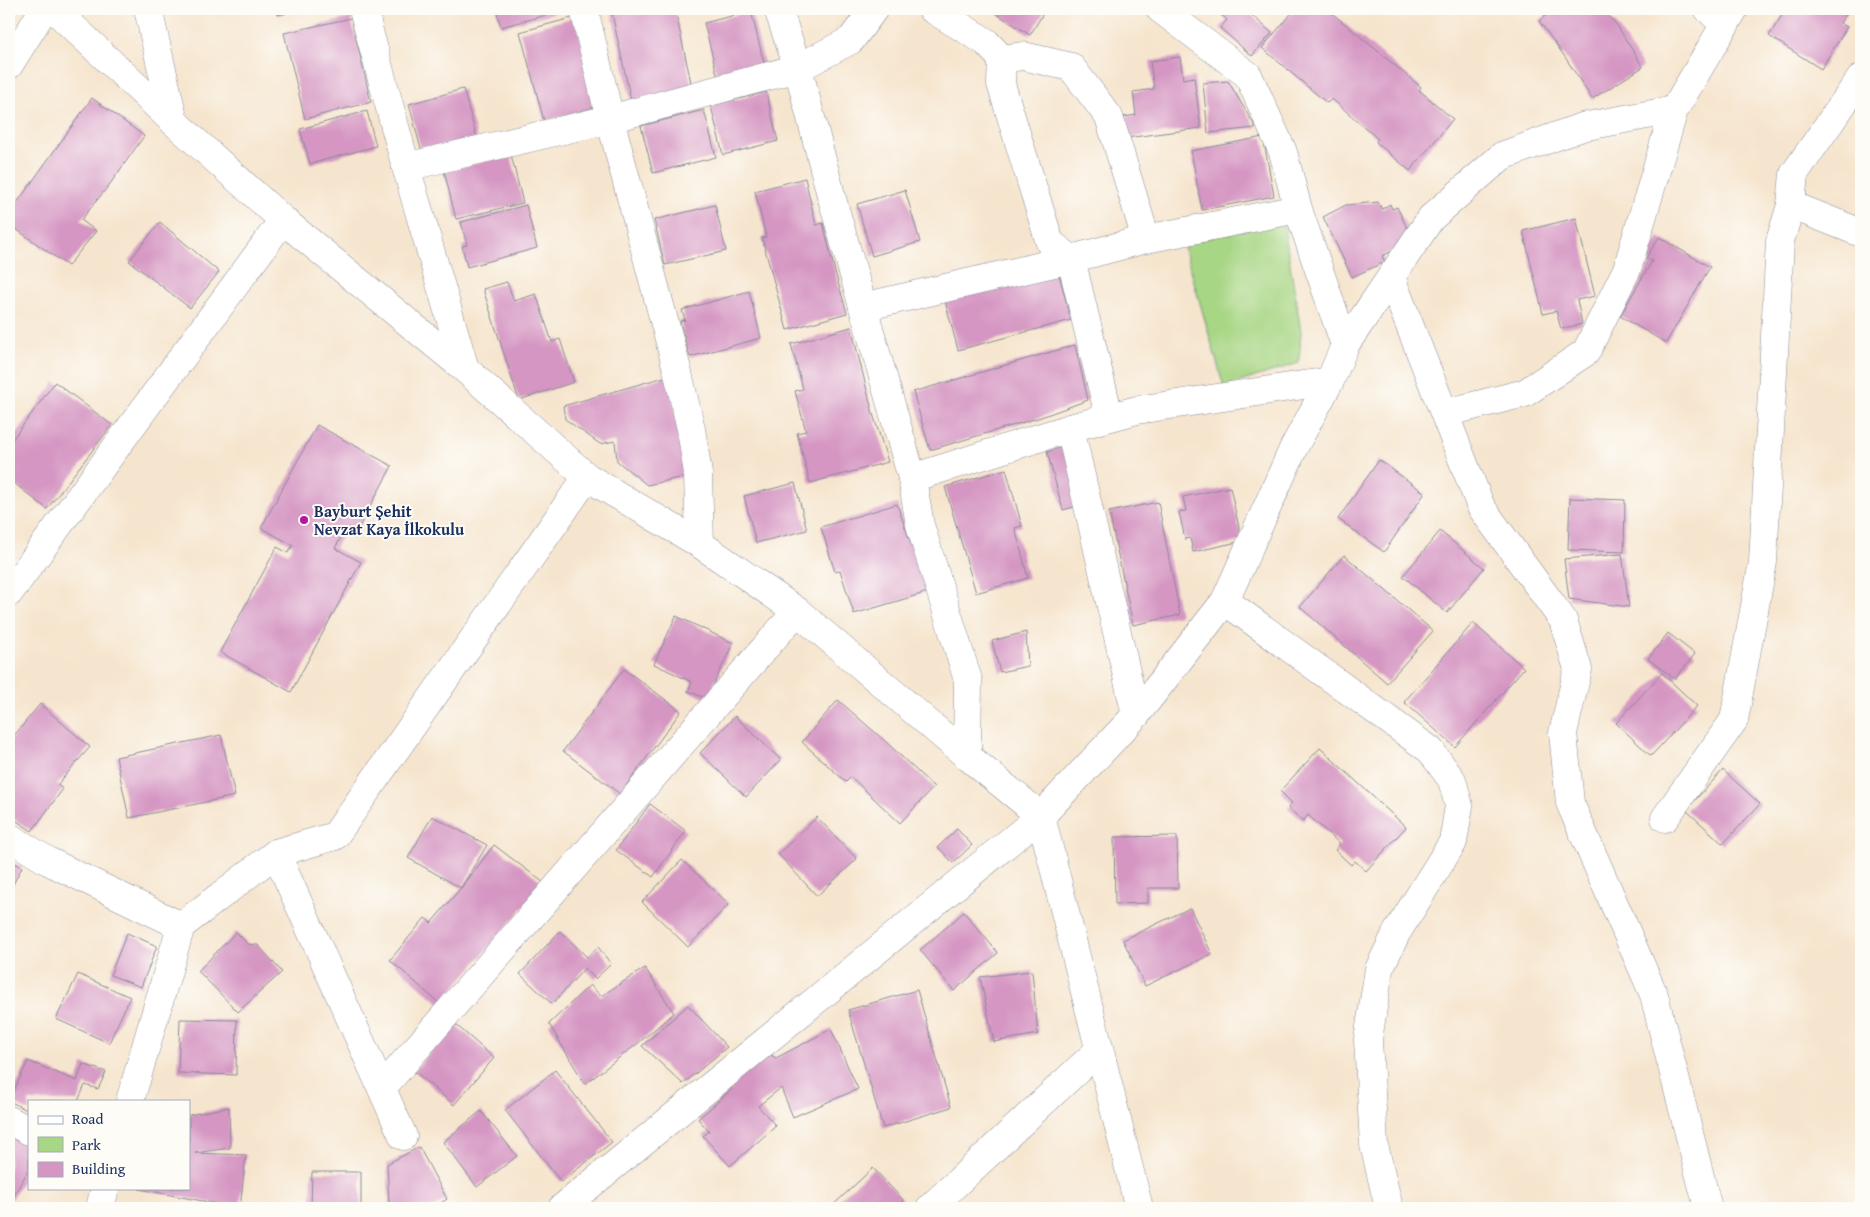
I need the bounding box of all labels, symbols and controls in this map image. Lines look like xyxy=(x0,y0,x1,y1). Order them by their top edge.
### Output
place label: Bayburt Şehit Nevzat Kaya İlkokulu xyxy=(314,499,465,541)
marker: Bayburt Şehit Nevzat Kaya İlkokulu xyxy=(298,514,310,526)
legend xyxy=(28,1100,190,1190)
text: Road xyxy=(72,1108,103,1129)
text: Park xyxy=(72,1134,101,1155)
text: Building xyxy=(72,1158,126,1179)

